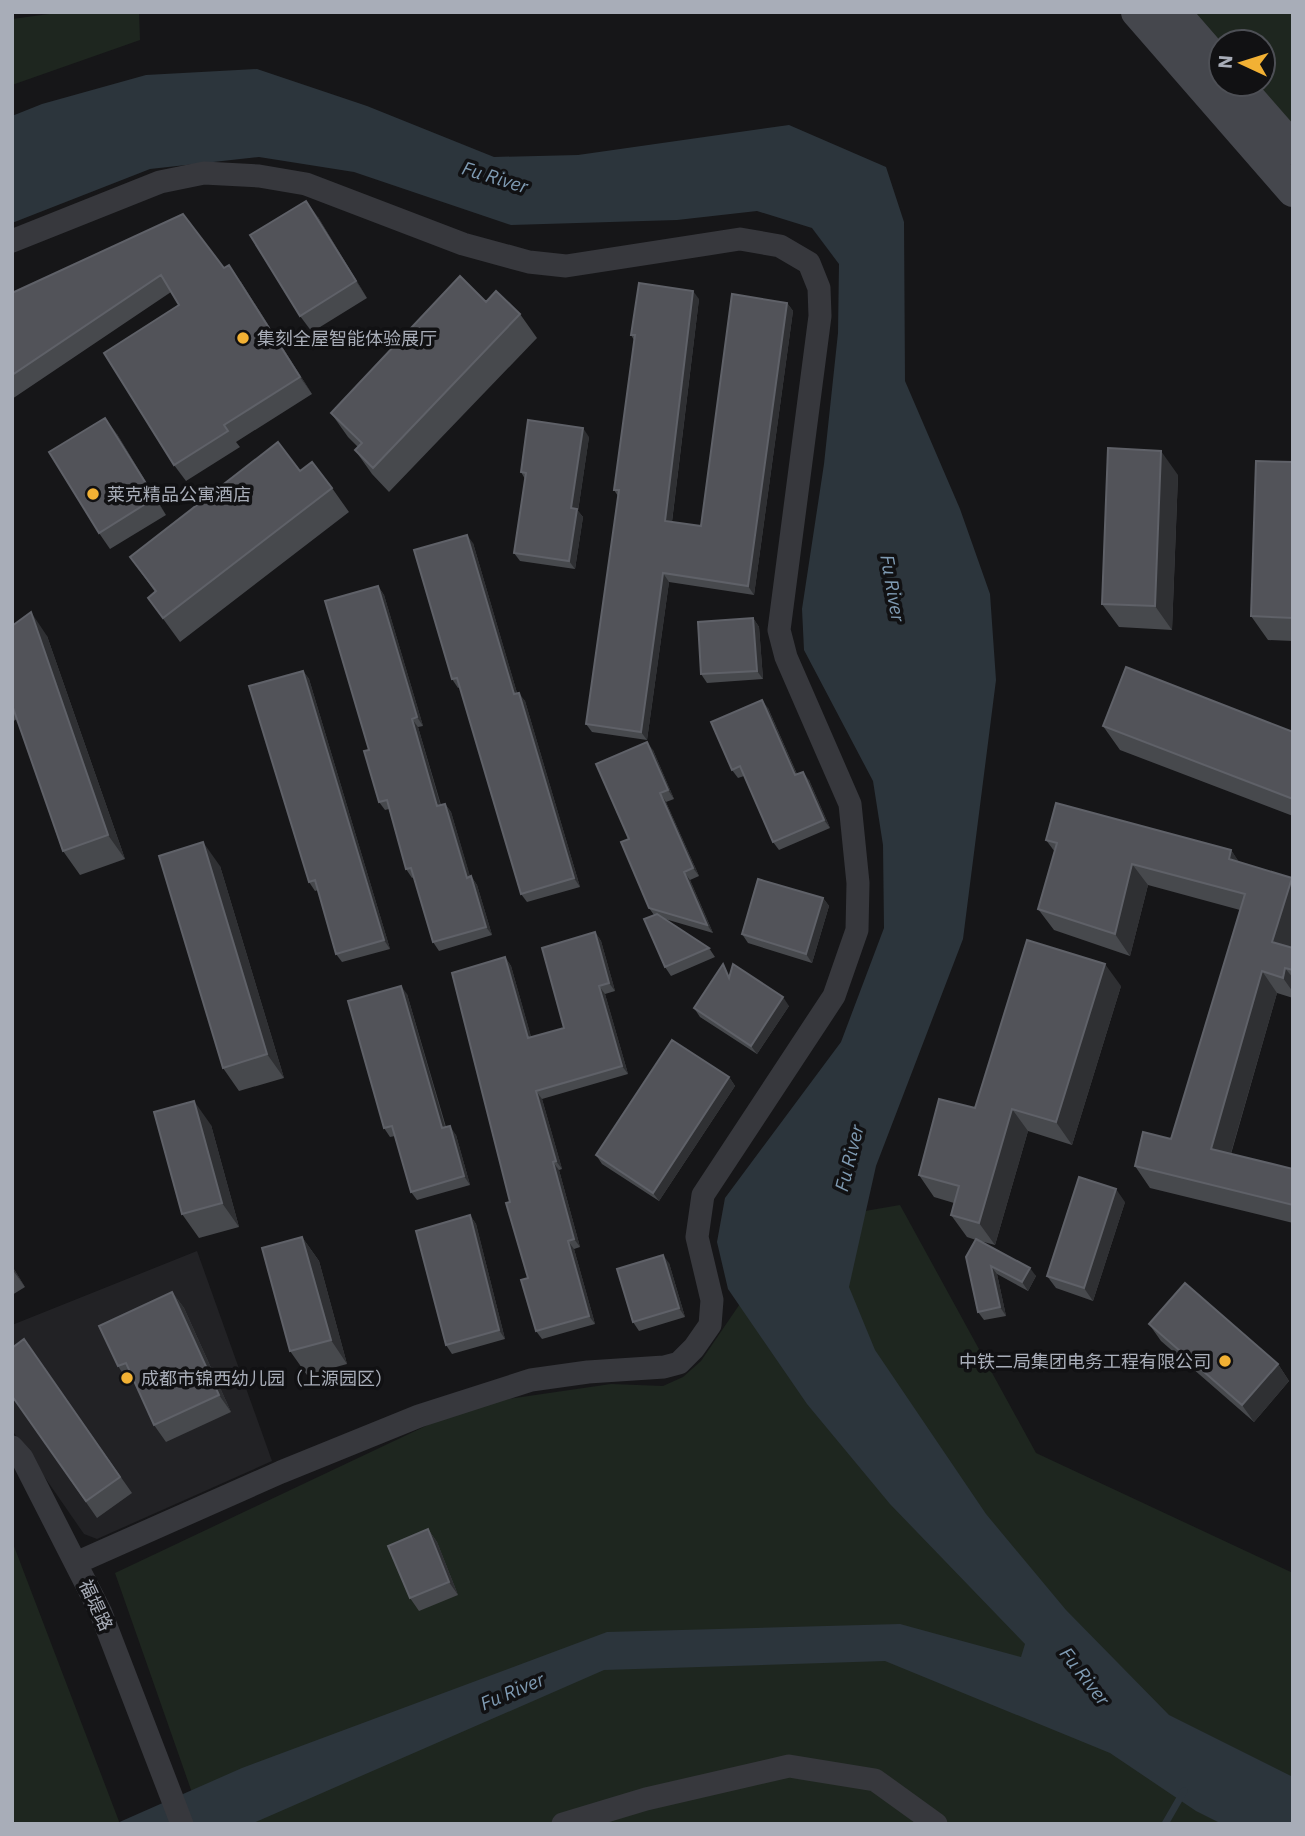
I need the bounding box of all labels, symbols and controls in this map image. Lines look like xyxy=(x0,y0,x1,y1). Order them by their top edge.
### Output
north arrow xyxy=(1207,28,1277,98)
text: N xyxy=(1213,54,1237,70)
water label: Fu River xyxy=(459,156,532,199)
place label: 集刻全屋智能体验展厅 xyxy=(257,327,437,350)
marker: 集刻全屋智能体验展厅 xyxy=(235,330,251,346)
place label: 莱克精品公寓酒店 xyxy=(107,483,251,506)
marker: 莱克精品公寓酒店 xyxy=(85,486,101,502)
water label: Fu River xyxy=(875,553,911,624)
water label: Fu River xyxy=(829,1121,869,1194)
place label: 中铁二局集团电务工程有限公司 xyxy=(959,1350,1211,1373)
marker: 中铁二局集团电务工程有限公司 xyxy=(1217,1353,1233,1369)
place label: 成都市锦西幼儿园（上源园区） xyxy=(141,1367,393,1390)
marker: 成都市锦西幼儿园（上源园区） xyxy=(119,1370,135,1386)
street label: 福堤路 xyxy=(74,1576,118,1634)
water label: Fu River xyxy=(1055,1642,1116,1711)
water label: Fu River xyxy=(476,1666,549,1715)

